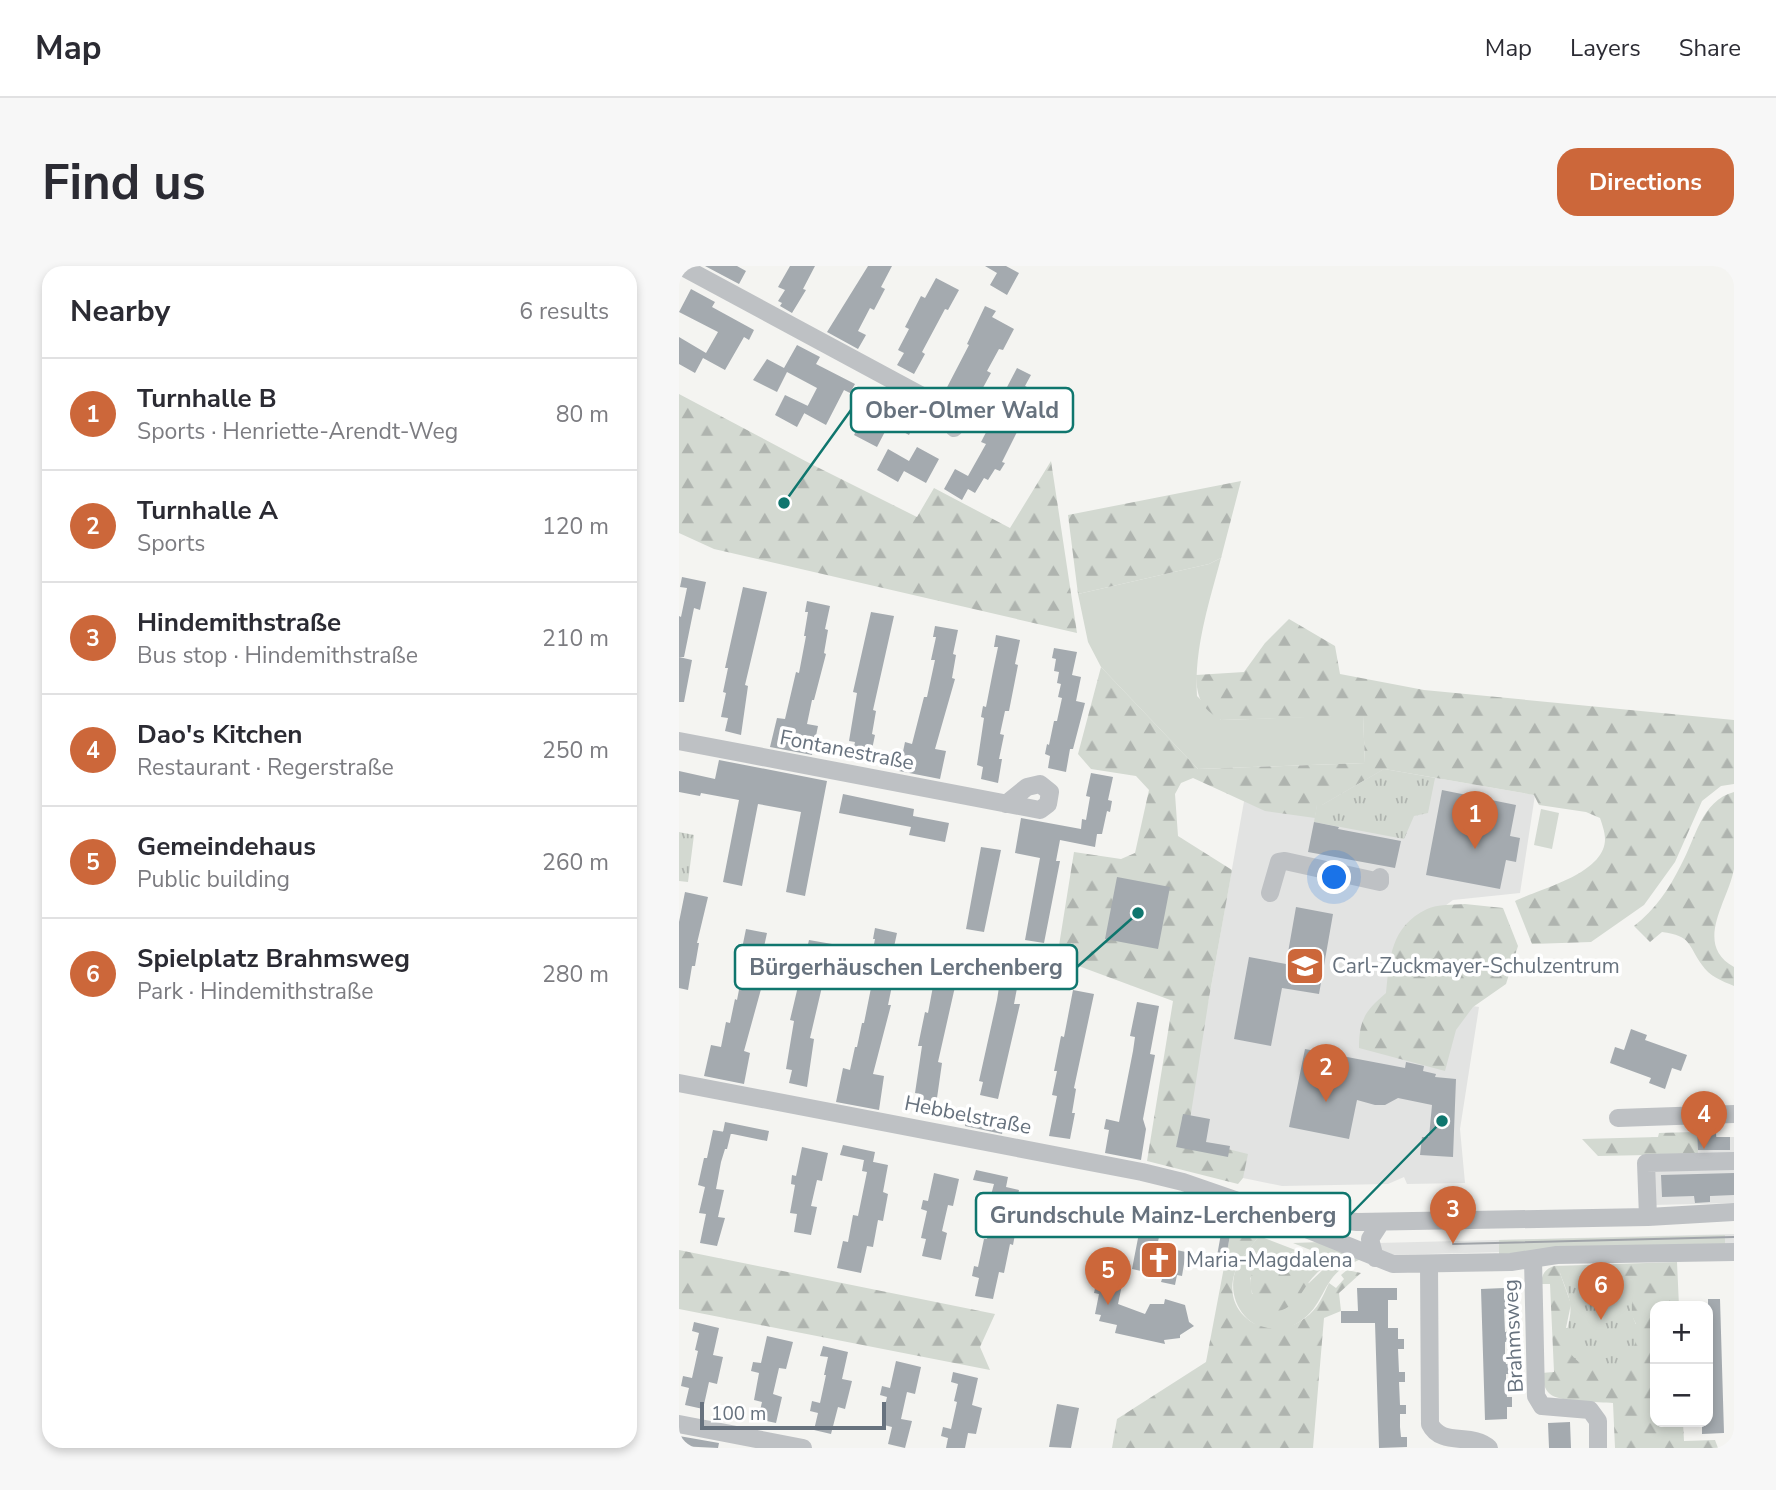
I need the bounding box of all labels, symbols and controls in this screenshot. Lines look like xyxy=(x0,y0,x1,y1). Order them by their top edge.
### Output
text: Map xyxy=(35,26,102,71)
text: Map xyxy=(1485,32,1532,64)
text: Layers xyxy=(1570,32,1641,64)
text: Share xyxy=(1679,32,1741,64)
button: Directions xyxy=(1557,148,1734,216)
text: Find us xyxy=(42,149,206,216)
text: Nearby xyxy=(70,291,170,332)
text: 6 results xyxy=(519,296,609,327)
text: Turnhalle B xyxy=(137,381,277,416)
callout: Ober-Olmer Wald xyxy=(851,388,1073,432)
text: Ober-Olmer Wald xyxy=(865,395,1059,426)
text: 1 xyxy=(86,399,100,430)
text: 80 m xyxy=(556,399,609,430)
text: Sports · Henriette-Arendt-Weg xyxy=(137,416,458,447)
text: Turnhalle A xyxy=(137,493,278,528)
text: 2 xyxy=(86,511,100,542)
text: 120 m xyxy=(542,511,609,542)
text: Sports xyxy=(137,528,205,559)
text: Hindemithstraße xyxy=(137,605,341,640)
text: 3 xyxy=(86,623,100,654)
text: 210 m xyxy=(542,623,609,654)
text: Bus stop · Hindemithstraße xyxy=(137,640,418,671)
text: Dao's Kitchen xyxy=(137,717,303,752)
street label: Fontanestraße xyxy=(777,723,917,777)
text: 4 xyxy=(86,735,100,766)
text: 250 m xyxy=(542,735,609,766)
text: Restaurant · Regerstraße xyxy=(137,752,394,783)
pin: 1 xyxy=(1452,791,1498,849)
text: Gemeindehaus xyxy=(137,829,316,864)
text: 5 xyxy=(86,847,100,878)
text: 260 m xyxy=(542,847,609,878)
your location xyxy=(1317,860,1351,894)
text: Public building xyxy=(137,864,290,895)
text: Spielplatz Brahmsweg xyxy=(137,941,410,976)
callout: Bürgerhäuschen Lerchenberg xyxy=(735,945,1077,989)
school or university icon: Carl-Zuckmayer-Schulzentrum xyxy=(1284,945,1326,987)
text: Bürgerhäuschen Lerchenberg xyxy=(749,952,1063,983)
place label: Carl-Zuckmayer-Schulzentrum xyxy=(1332,952,1620,980)
text: 6 xyxy=(86,959,100,990)
text: 280 m xyxy=(542,959,609,990)
text: Park · Hindemithstraße xyxy=(137,976,373,1007)
pin: 2 xyxy=(1303,1044,1349,1102)
street label: Hebbelstraße xyxy=(902,1089,1034,1141)
pin: 4 xyxy=(1681,1091,1727,1149)
pin: 3 xyxy=(1430,1186,1476,1244)
callout: Grundschule Mainz-Lerchenberg xyxy=(976,1193,1350,1237)
text: Grundschule Mainz-Lerchenberg xyxy=(990,1200,1336,1231)
church icon: Maria-Magdalena xyxy=(1138,1239,1180,1281)
place label: Maria-Magdalena xyxy=(1186,1246,1353,1274)
pin: 5 xyxy=(1085,1247,1131,1305)
pin: 6 xyxy=(1578,1262,1624,1320)
street label: Brahmsweg xyxy=(1496,1279,1530,1393)
map controls xyxy=(1650,1301,1713,1427)
button: + xyxy=(1650,1301,1713,1364)
button: − xyxy=(1650,1364,1713,1427)
scale bar xyxy=(700,1399,885,1431)
text: 100 m xyxy=(711,1401,766,1427)

